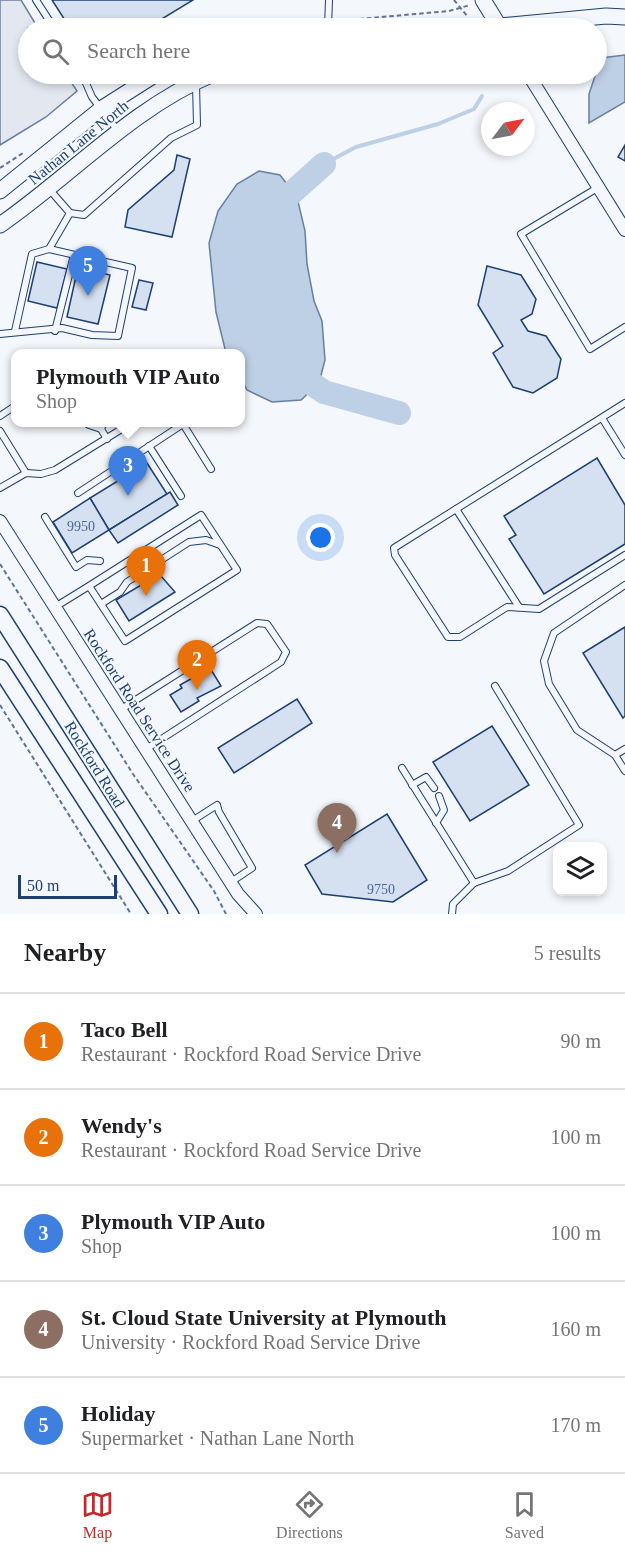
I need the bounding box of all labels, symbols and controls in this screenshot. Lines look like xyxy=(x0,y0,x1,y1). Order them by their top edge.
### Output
search box xyxy=(18,18,607,84)
icon: search xyxy=(39,35,72,68)
text: Search here xyxy=(87,38,190,63)
street label: Nathan Lane North xyxy=(25,97,132,188)
north arrow xyxy=(481,102,535,156)
pin: 5 xyxy=(68,246,107,296)
popup xyxy=(11,349,245,427)
text: Plymouth VIP Auto xyxy=(36,364,220,389)
text: Shop xyxy=(36,390,77,412)
pin: 3 xyxy=(108,446,148,496)
house number: 9950 xyxy=(67,519,95,534)
your location xyxy=(306,523,335,552)
pin: 1 xyxy=(126,546,166,596)
street label: Rockford Road Service Drive xyxy=(80,625,200,795)
pin: 2 xyxy=(178,640,216,690)
street label: Rockford Road xyxy=(61,717,129,811)
pin: 4 xyxy=(318,804,356,853)
map controls xyxy=(553,842,607,896)
button: layers xyxy=(553,842,607,896)
scale bar xyxy=(18,872,117,899)
text: 50 m xyxy=(27,877,59,894)
house number: 9750 xyxy=(367,882,395,897)
text: Nearby xyxy=(24,938,106,967)
text: 5 results xyxy=(534,942,601,964)
text: Taco Bell xyxy=(81,1017,168,1042)
text: 1 xyxy=(39,1030,49,1052)
text: 90 m xyxy=(560,1030,601,1052)
text: Restaurant · Rockford Road Service Drive xyxy=(81,1043,421,1065)
text: Wendy's xyxy=(81,1113,162,1138)
text: 2 xyxy=(39,1126,49,1148)
text: 100 m xyxy=(550,1126,601,1148)
text: Restaurant · Rockford Road Service Drive xyxy=(81,1139,421,1161)
text: Plymouth VIP Auto xyxy=(81,1209,265,1234)
text: 3 xyxy=(39,1222,49,1244)
text: 100 m xyxy=(550,1222,601,1244)
text: Shop xyxy=(81,1235,122,1257)
text: St. Cloud State University at Plymouth xyxy=(81,1305,446,1330)
text: 4 xyxy=(39,1318,49,1340)
text: 160 m xyxy=(550,1318,601,1340)
text: University · Rockford Road Service Drive xyxy=(81,1331,420,1353)
text: Holiday xyxy=(81,1401,156,1426)
text: 5 xyxy=(39,1414,49,1436)
text: 170 m xyxy=(550,1414,601,1436)
text: Supermarket · Nathan Lane North xyxy=(81,1427,354,1449)
tab: Map xyxy=(81,1488,114,1542)
tab: Directions xyxy=(276,1488,343,1542)
tab: Saved xyxy=(505,1488,544,1542)

